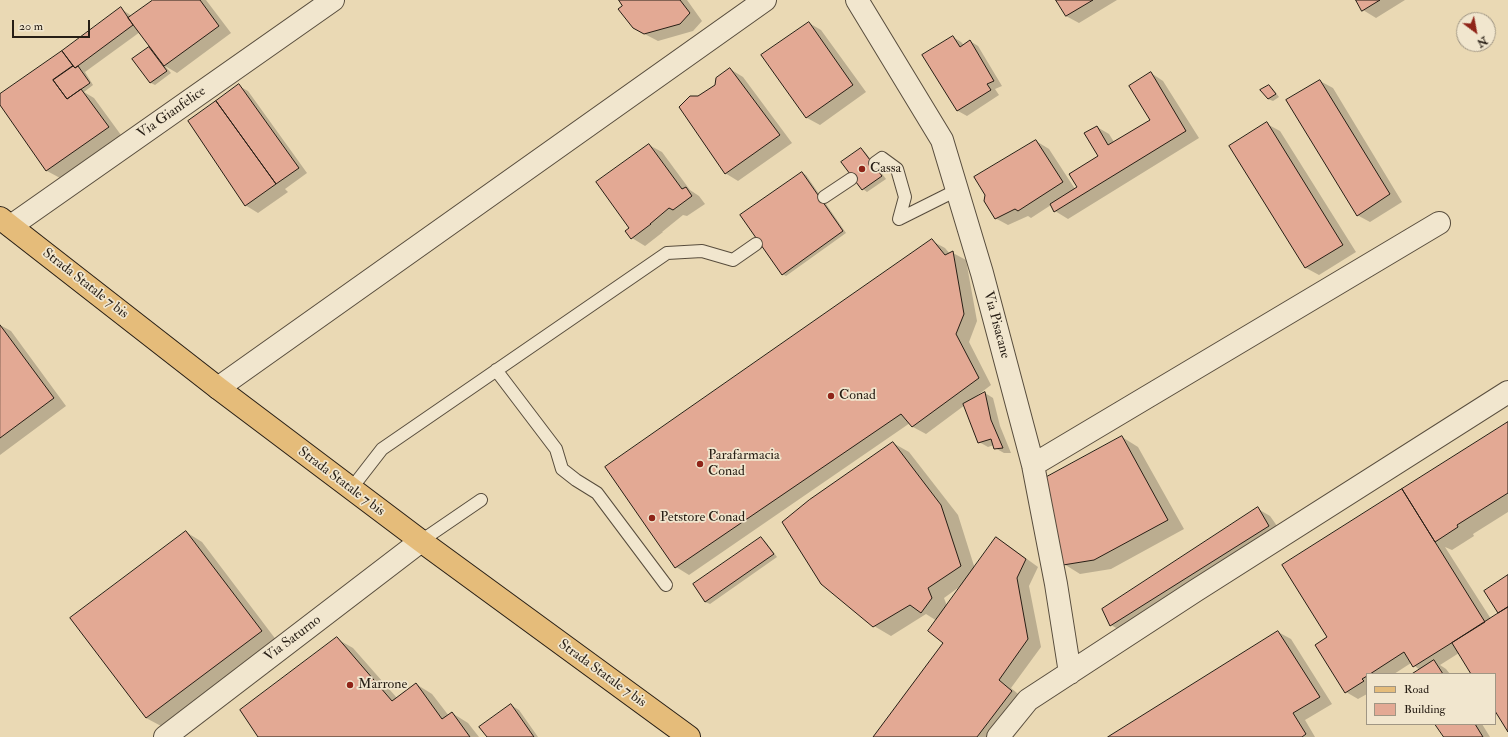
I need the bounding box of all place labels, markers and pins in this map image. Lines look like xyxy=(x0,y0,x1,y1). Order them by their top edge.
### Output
place label: Cassa xyxy=(870,161,901,177)
marker: Cassa xyxy=(857,164,867,174)
place label: Conad xyxy=(839,388,876,404)
marker: Conad xyxy=(826,391,836,401)
place label: Parafarmacia Conad xyxy=(708,448,780,480)
marker: Parafarmacia Conad xyxy=(695,459,705,469)
place label: Petstore Conad xyxy=(660,510,745,526)
marker: Petstore Conad xyxy=(647,513,657,523)
place label: Marrone xyxy=(358,677,407,693)
marker: Marrone xyxy=(345,680,355,690)

